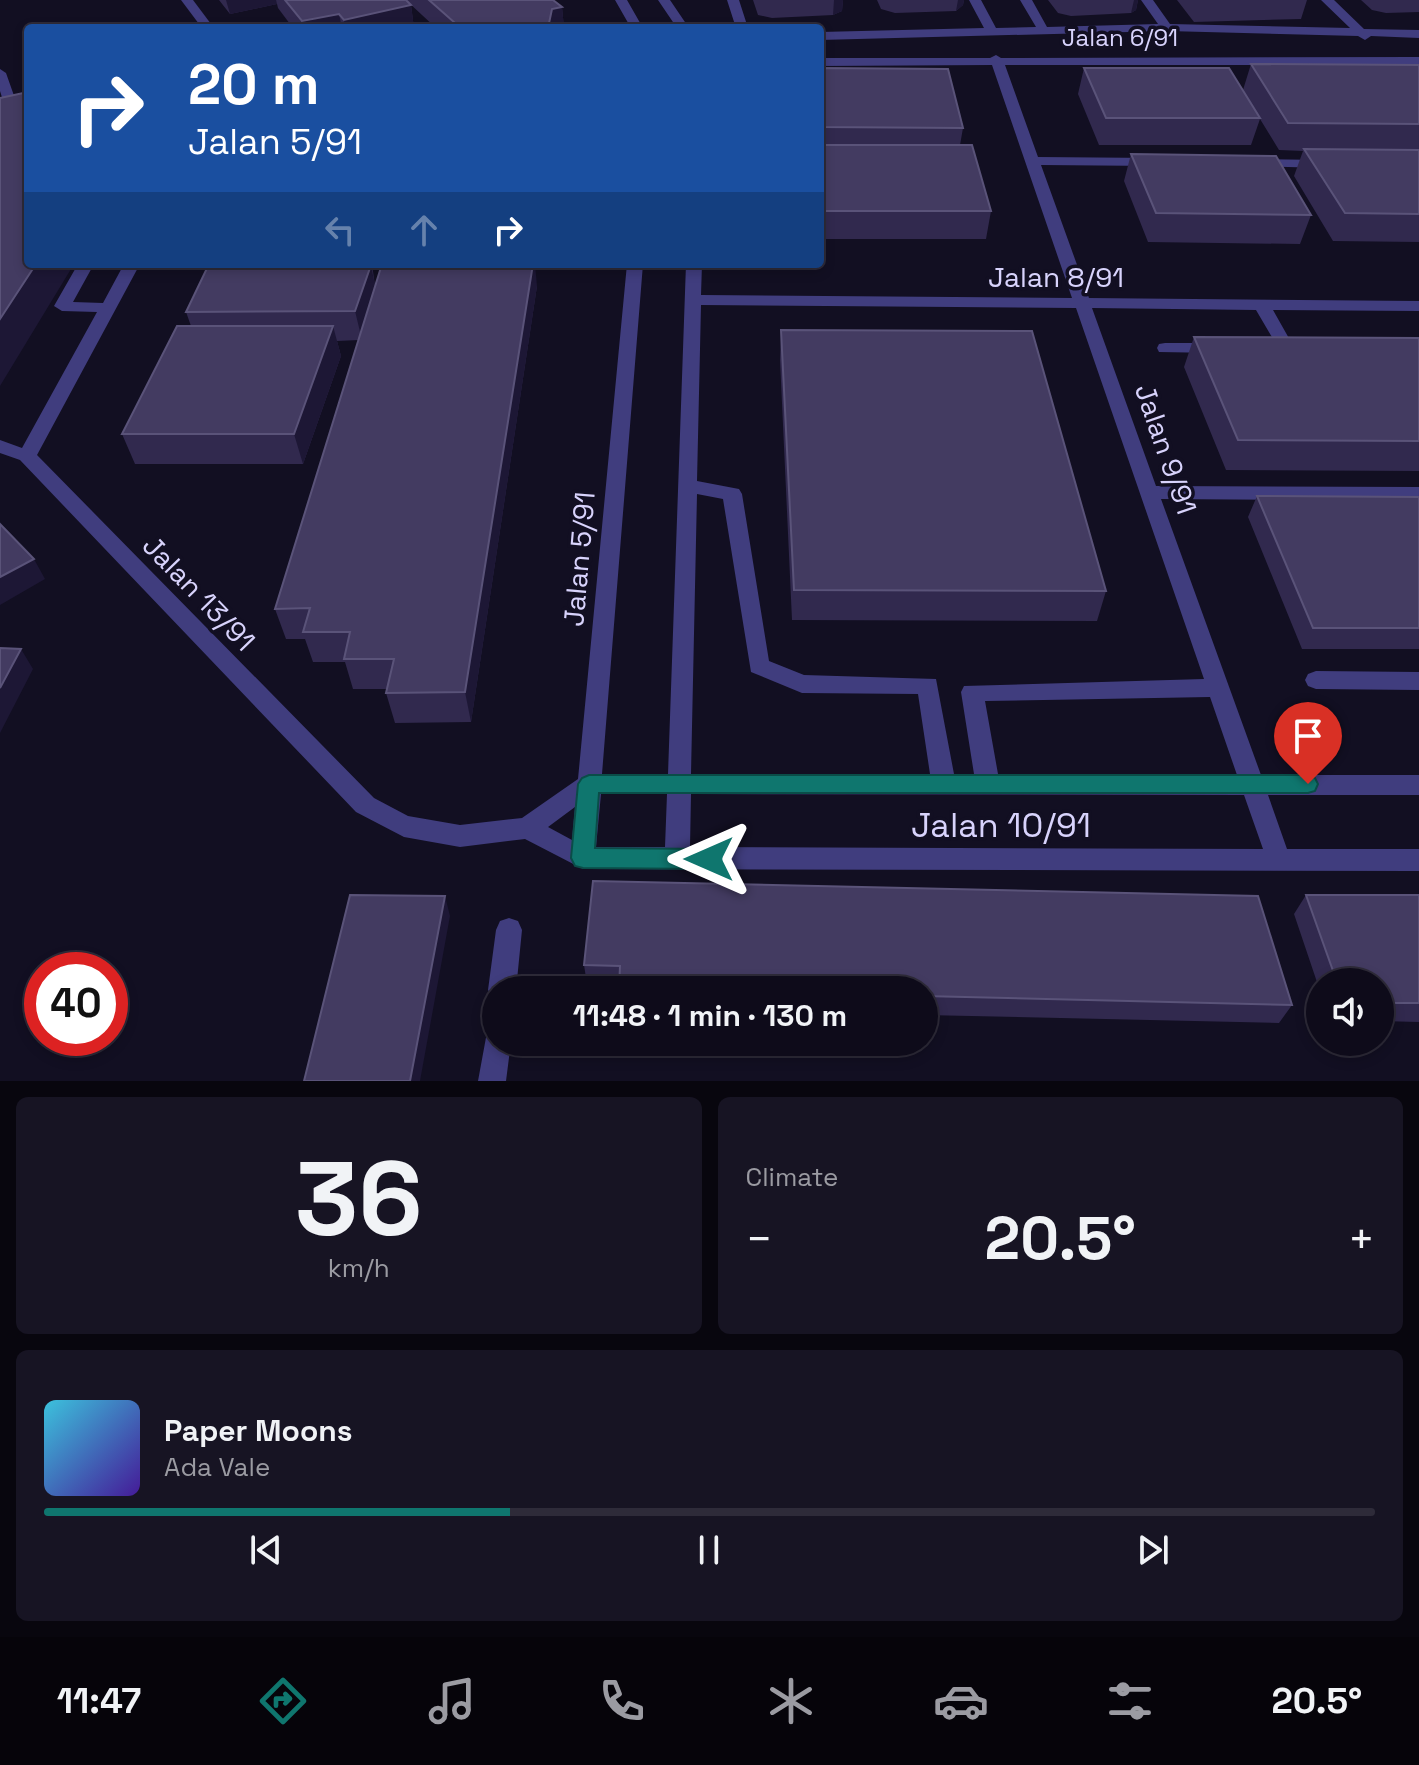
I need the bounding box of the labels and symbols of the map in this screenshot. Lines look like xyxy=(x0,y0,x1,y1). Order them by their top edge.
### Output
street label: Jalan 6/91 xyxy=(1062,22,1178,53)
street label: Jalan 8/91 xyxy=(988,259,1124,295)
street label: Jalan 9/91 xyxy=(1127,379,1205,519)
street label: Jalan 5/91 xyxy=(555,490,603,628)
street label: Jalan 13/91 xyxy=(135,528,263,658)
pin xyxy=(1274,702,1342,784)
street label: Jalan 10/91 xyxy=(911,804,1091,847)
position arrow xyxy=(667,817,751,901)
speed limit sign: 40 xyxy=(24,952,128,1056)

